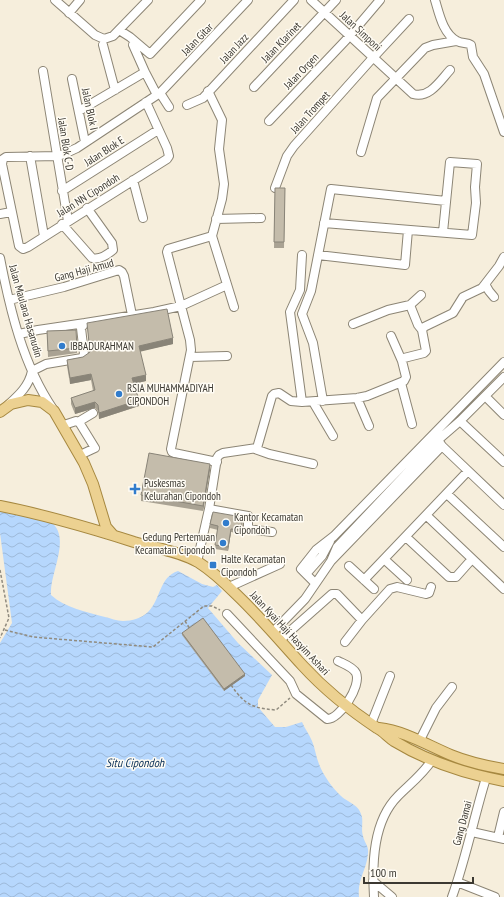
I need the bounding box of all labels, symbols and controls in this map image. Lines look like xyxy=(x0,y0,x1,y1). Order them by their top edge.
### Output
street label: Jalan Simponi xyxy=(336,7,385,54)
street label: Jalan Klarinet xyxy=(257,19,304,66)
street label: Jalan Gitar xyxy=(178,20,216,59)
street label: Jalan Jazz xyxy=(216,30,251,67)
street label: Jalan Orgen xyxy=(280,50,322,93)
street label: Jalan Blok I xyxy=(79,86,101,131)
street label: Jalan Trompet xyxy=(287,88,333,137)
street label: Jalan Blok C-D xyxy=(55,116,77,172)
street label: Jalan Blok E xyxy=(81,133,127,170)
street label: Jalan NN Cipondoh xyxy=(53,170,122,220)
street label: Gang Haji Amud xyxy=(53,255,115,285)
street label: Jalan Maulana Hasanudin xyxy=(6,262,46,359)
place label: IBBADURAHMAN xyxy=(70,339,134,353)
marker: IBBADURAHMAN xyxy=(57,341,67,351)
place label: RSIA MUHAMMADIYAH CIPONDOH xyxy=(127,381,214,408)
marker: RSIA MUHAMMADIYAH CIPONDOH xyxy=(114,389,124,399)
place label: Puskesmas Kelurahan Cipondoh xyxy=(144,476,221,503)
marker: Puskesmas Kelurahan Cipondoh xyxy=(129,483,141,495)
place label: Kantor Kecamatan Cipondoh xyxy=(234,510,303,537)
marker: Kantor Kecamatan Cipondoh xyxy=(221,518,231,528)
place label: Gedung Pertemuan Kecamatan Cipondoh xyxy=(135,530,215,557)
marker: Gedung Pertemuan Kecamatan Cipondoh xyxy=(218,538,228,548)
place label: Halte Kecamatan Cipondoh xyxy=(221,552,285,579)
marker: Halte Kecamatan Cipondoh xyxy=(208,560,218,570)
street label: Jalan Kyai Haji Hasyim Ashari xyxy=(247,587,333,678)
water label: Situ Cipondoh xyxy=(106,755,165,770)
street label: Gang Damai xyxy=(449,799,475,847)
scale bar xyxy=(364,859,473,885)
text: 100 m xyxy=(370,865,397,880)

